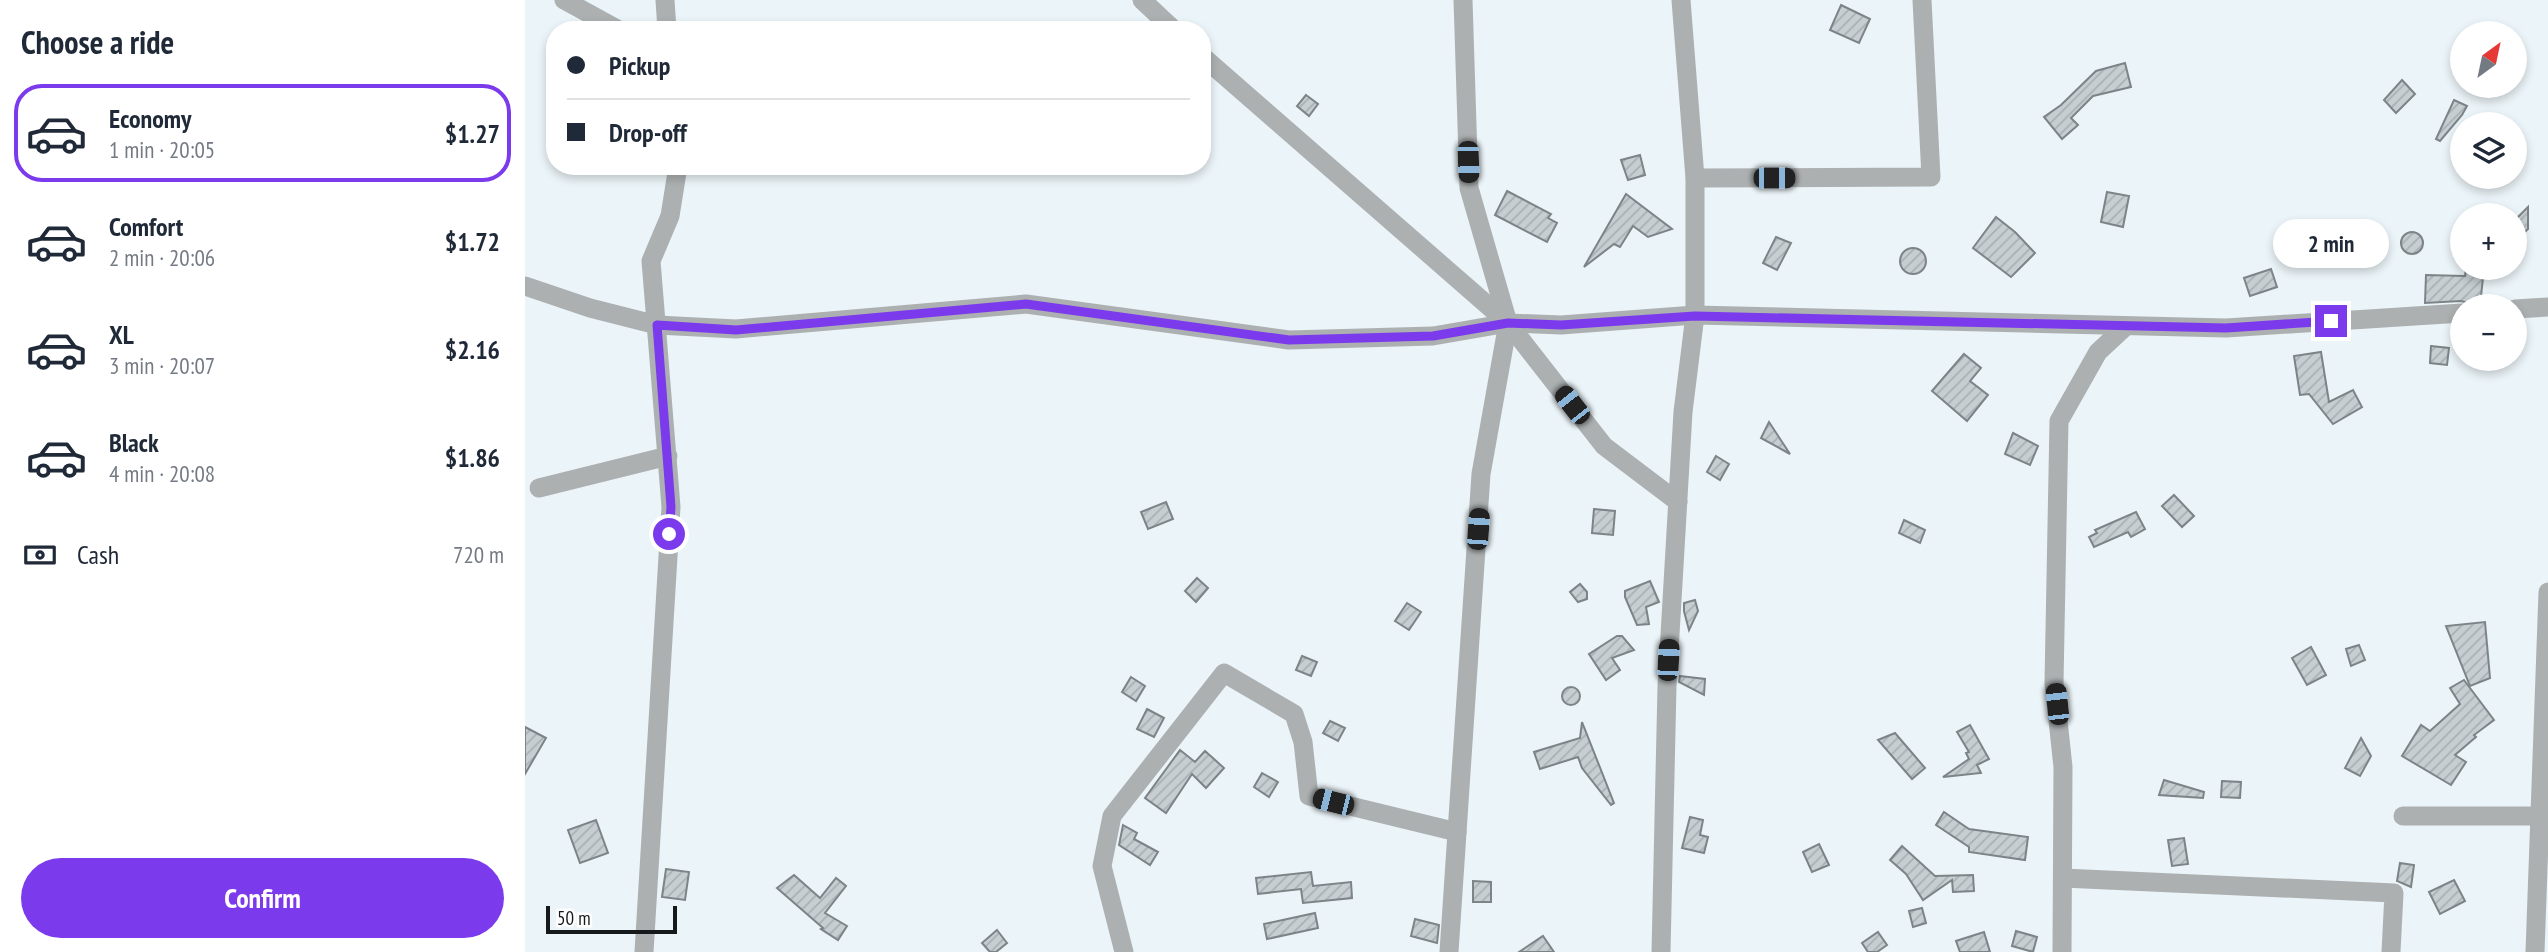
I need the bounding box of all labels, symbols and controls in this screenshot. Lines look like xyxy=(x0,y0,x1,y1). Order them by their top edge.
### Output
text: Choose a ride xyxy=(21,21,174,63)
north arrow xyxy=(2450,21,2527,98)
map controls xyxy=(2450,21,2527,371)
text: Pickup xyxy=(609,49,670,82)
icon: car xyxy=(25,102,88,165)
text: Economy xyxy=(109,102,191,135)
button: layers xyxy=(2450,112,2527,189)
text: Drop-off xyxy=(609,116,687,149)
text: $1.27 xyxy=(445,117,500,150)
text: 1 min · 20:05 xyxy=(109,135,215,164)
car xyxy=(1457,141,1480,183)
car xyxy=(1754,168,1796,189)
button: + xyxy=(2450,203,2527,280)
icon: car xyxy=(25,210,88,273)
text: Comfort xyxy=(109,210,183,243)
callout: 2 min xyxy=(2273,219,2389,268)
text: $1.72 xyxy=(445,225,500,258)
text: 2 min xyxy=(2308,229,2354,258)
text: 2 min · 20:06 xyxy=(109,243,215,272)
button: − xyxy=(2450,294,2527,371)
route end xyxy=(2315,305,2347,337)
icon: car xyxy=(25,318,88,381)
text: XL xyxy=(109,318,134,351)
text: $2.16 xyxy=(445,333,500,366)
text: 3 min · 20:07 xyxy=(109,351,215,380)
car xyxy=(1551,382,1594,428)
icon: car xyxy=(25,426,88,489)
text: Black xyxy=(109,426,159,459)
text: $1.86 xyxy=(445,441,500,474)
text: 4 min · 20:08 xyxy=(109,459,215,488)
car xyxy=(1467,507,1490,551)
route start xyxy=(653,518,685,550)
icon: cash xyxy=(21,536,59,574)
text: Cash xyxy=(77,538,119,571)
text: 720 m xyxy=(453,540,504,569)
car xyxy=(1657,638,1680,682)
car xyxy=(2045,682,2070,726)
car xyxy=(1311,787,1356,817)
button: Confirm xyxy=(21,858,504,938)
scale bar xyxy=(546,903,677,935)
text: 50 m xyxy=(557,906,591,930)

